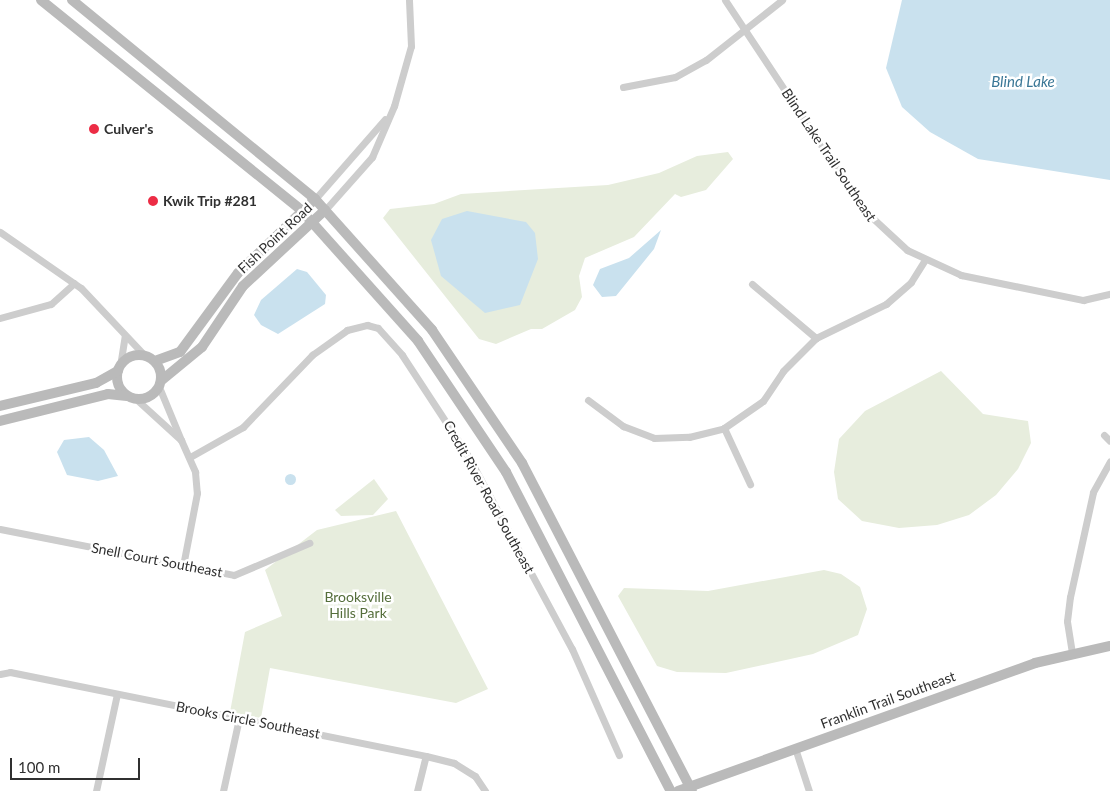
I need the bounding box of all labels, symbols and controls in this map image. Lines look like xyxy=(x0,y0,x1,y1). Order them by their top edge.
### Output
water label: Blind Lake xyxy=(991,73,1055,91)
street label: Blind Lake Trail Southeast xyxy=(778,85,880,225)
place label: Culver's xyxy=(104,121,153,137)
marker: Culver's xyxy=(88,123,100,135)
place label: Kwik Trip #281 xyxy=(163,193,257,209)
marker: Kwik Trip #281 xyxy=(147,195,159,207)
street label: Fish Point Road xyxy=(234,199,316,277)
street label: Credit River Road Southeast xyxy=(440,417,538,577)
street label: Snell Court Southeast xyxy=(90,539,224,581)
park label: Brooksville Hills Park xyxy=(324,589,392,622)
street label: Franklin Trail Southeast xyxy=(818,668,958,732)
street label: Brooks Circle Southeast xyxy=(175,698,321,742)
scale bar xyxy=(12,748,142,780)
text: 100 m xyxy=(18,758,60,776)

